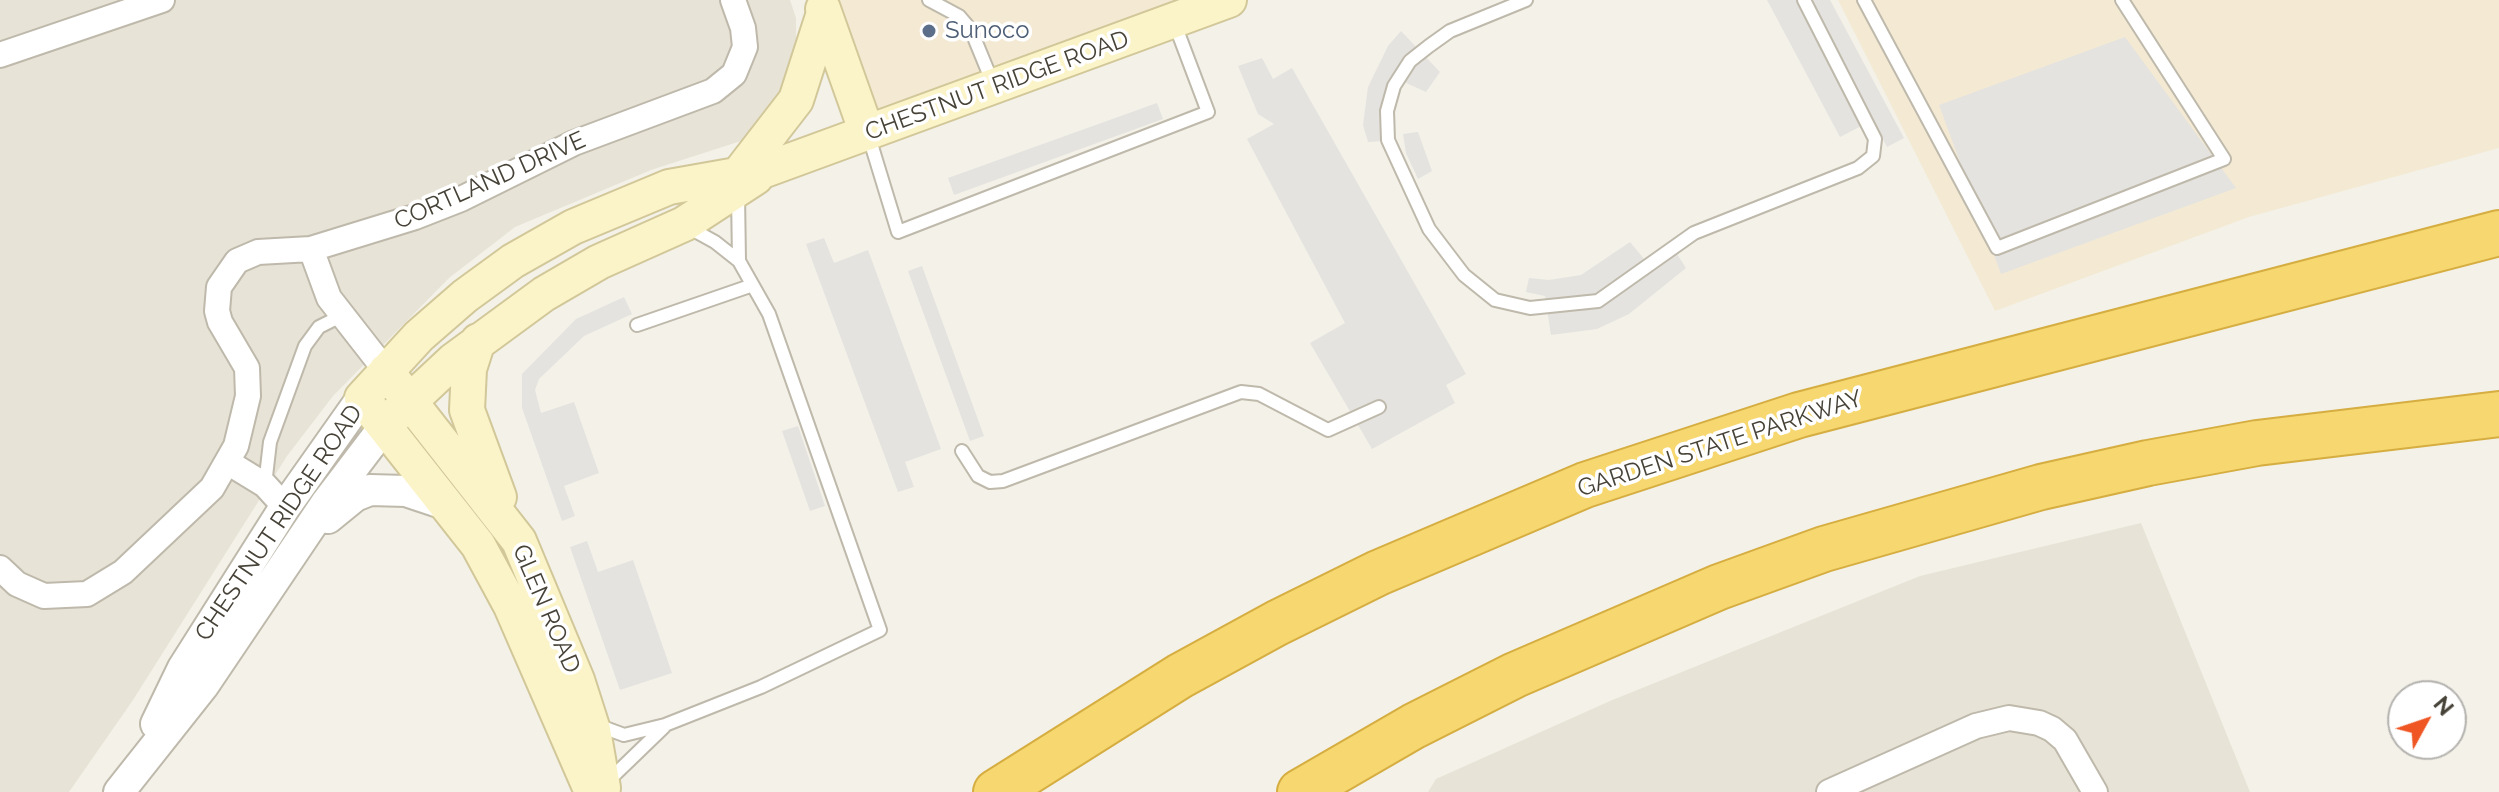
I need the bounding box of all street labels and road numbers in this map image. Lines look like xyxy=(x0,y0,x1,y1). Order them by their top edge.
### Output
street label: CHESTNUT RIDGE ROAD xyxy=(861,25,1133,147)
street label: CORTLAND DRIVE xyxy=(390,126,590,236)
street label: GARDEN STATE PARKWAY xyxy=(1574,384,1866,504)
street label: CHESTNUT RIDGE ROAD xyxy=(189,400,369,646)
street label: GLEN ROAD xyxy=(506,540,586,678)

